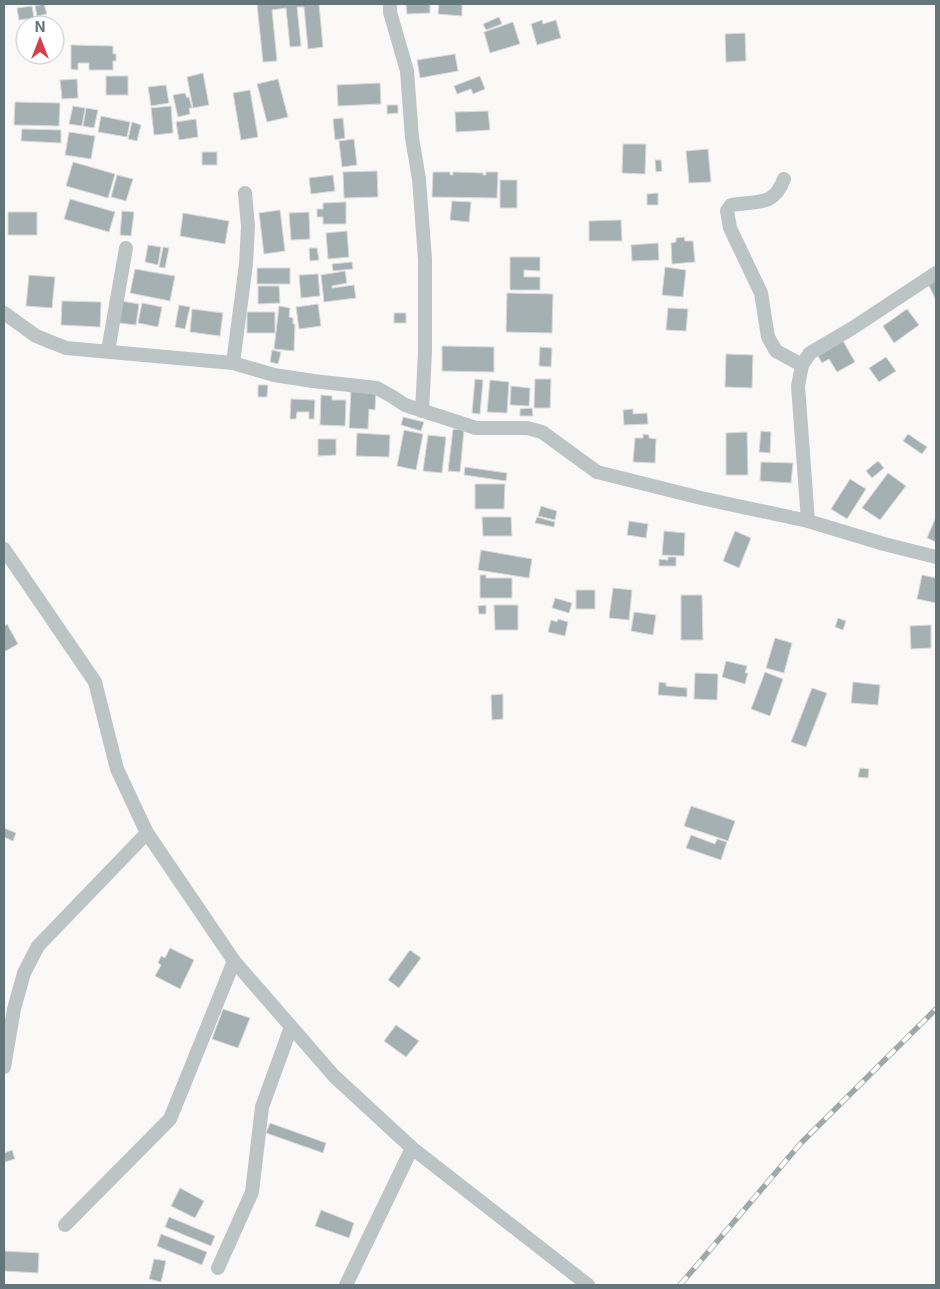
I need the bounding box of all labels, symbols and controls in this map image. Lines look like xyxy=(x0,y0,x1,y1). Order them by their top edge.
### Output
north arrow xyxy=(15,15,65,65)
text: N xyxy=(35,18,45,35)

